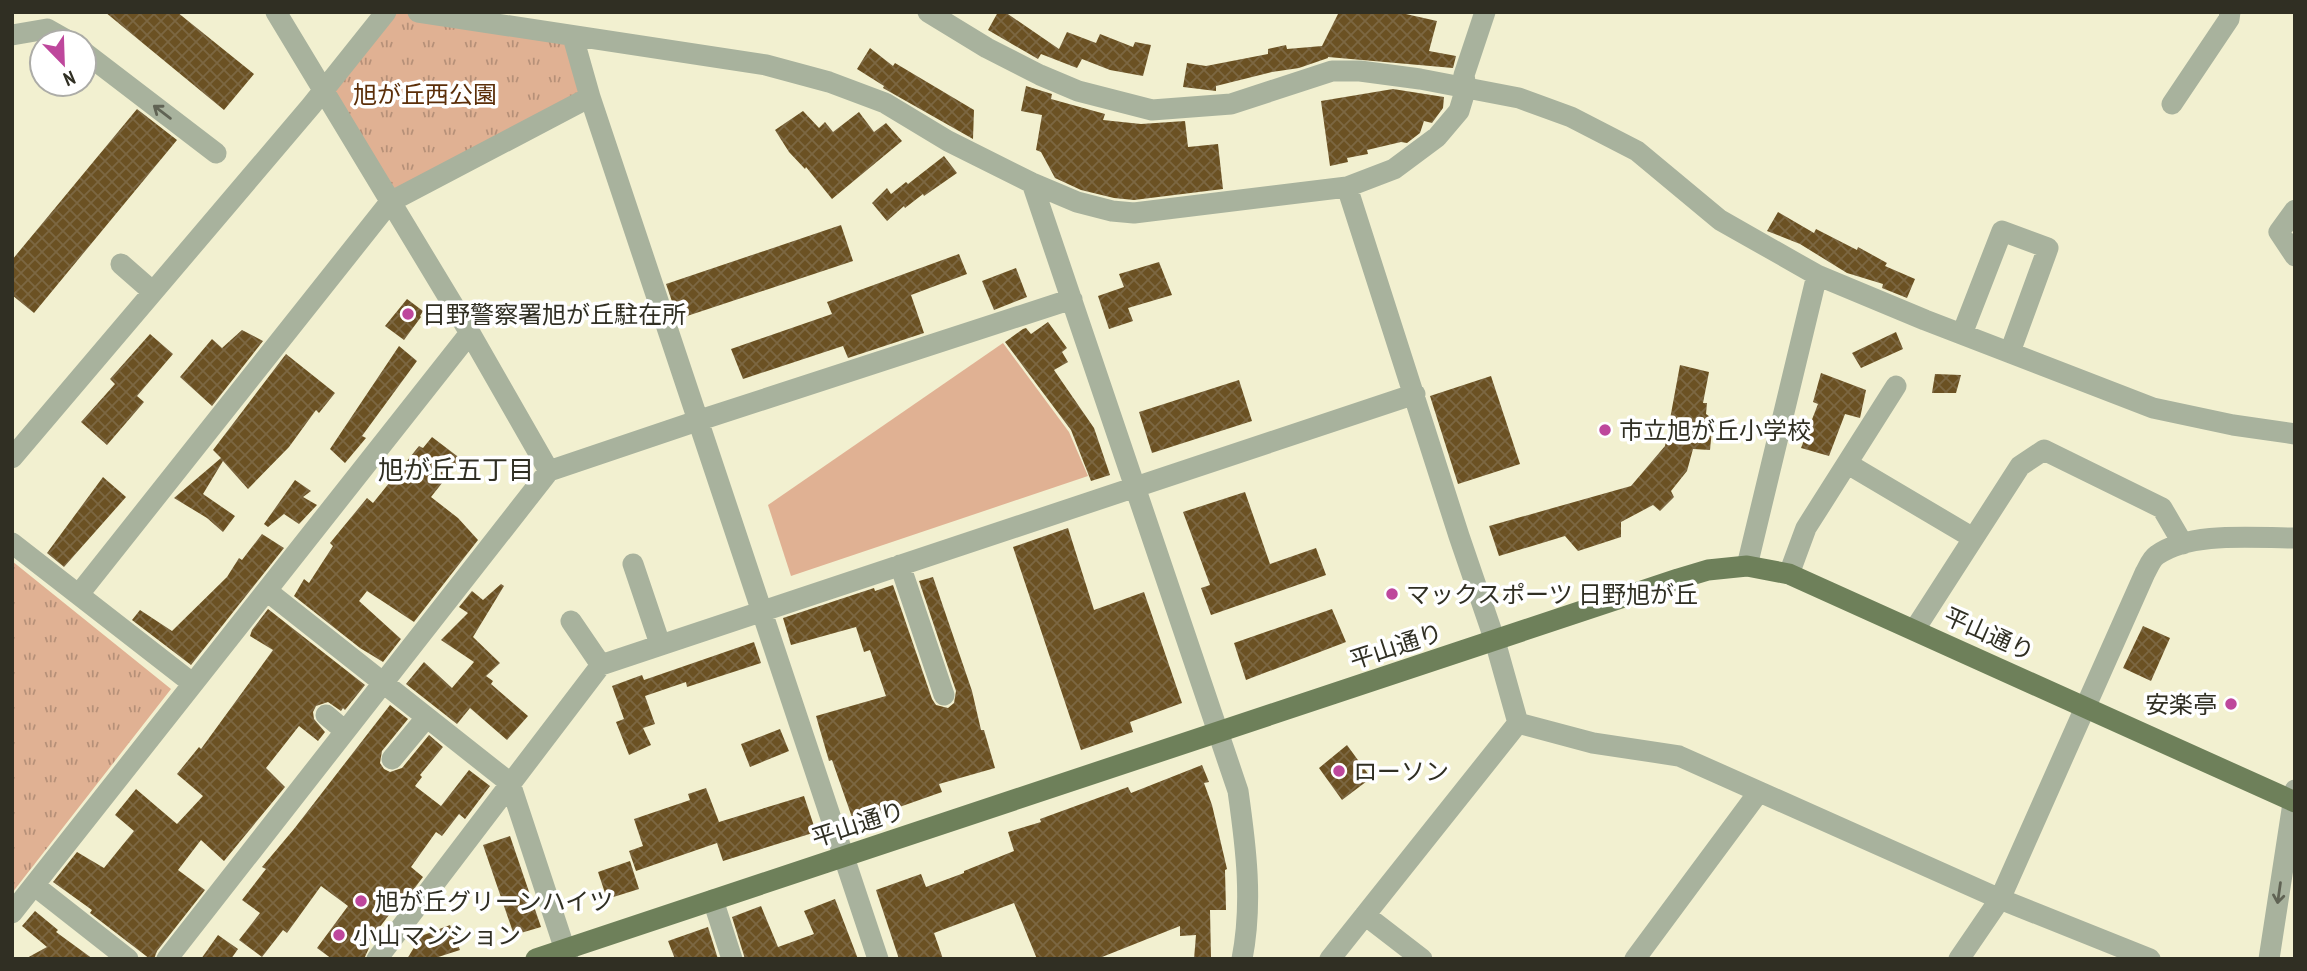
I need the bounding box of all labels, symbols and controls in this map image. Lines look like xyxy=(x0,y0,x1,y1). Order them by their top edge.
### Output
north arrow xyxy=(28,28,98,98)
text: N xyxy=(60,66,79,92)
park label: 旭が丘西公園 xyxy=(353,79,497,110)
one-way arrow xyxy=(153,104,171,119)
place label: 日野警察署旭が丘駐在所 xyxy=(422,299,686,330)
marker: 日野警察署旭が丘駐在所 xyxy=(400,306,416,322)
place label: 市立旭が丘小学校 xyxy=(1619,415,1811,446)
marker: 市立旭が丘小学校 xyxy=(1597,422,1613,438)
district label: 旭が丘五丁目 xyxy=(378,453,534,486)
place label: マックスポーツ 日野旭が丘 xyxy=(1406,579,1698,610)
marker: マックスポーツ 日野旭が丘 xyxy=(1384,586,1400,602)
street label: 平山通り xyxy=(1939,600,2039,668)
street label: 平山通り xyxy=(1346,616,1446,676)
place label: 安楽亭 xyxy=(2145,689,2217,720)
marker: 安楽亭 xyxy=(2223,696,2239,712)
place label: ローソン xyxy=(1353,756,1449,787)
marker: ローソン xyxy=(1331,763,1347,779)
street label: 平山通り xyxy=(808,794,908,854)
one-way arrow xyxy=(2272,881,2285,904)
place label: 旭が丘グリーンハイツ xyxy=(375,886,613,917)
marker: 旭が丘グリーンハイツ xyxy=(353,893,369,909)
place label: 小山マンション xyxy=(353,920,521,951)
marker: 小山マンション xyxy=(331,927,347,943)

